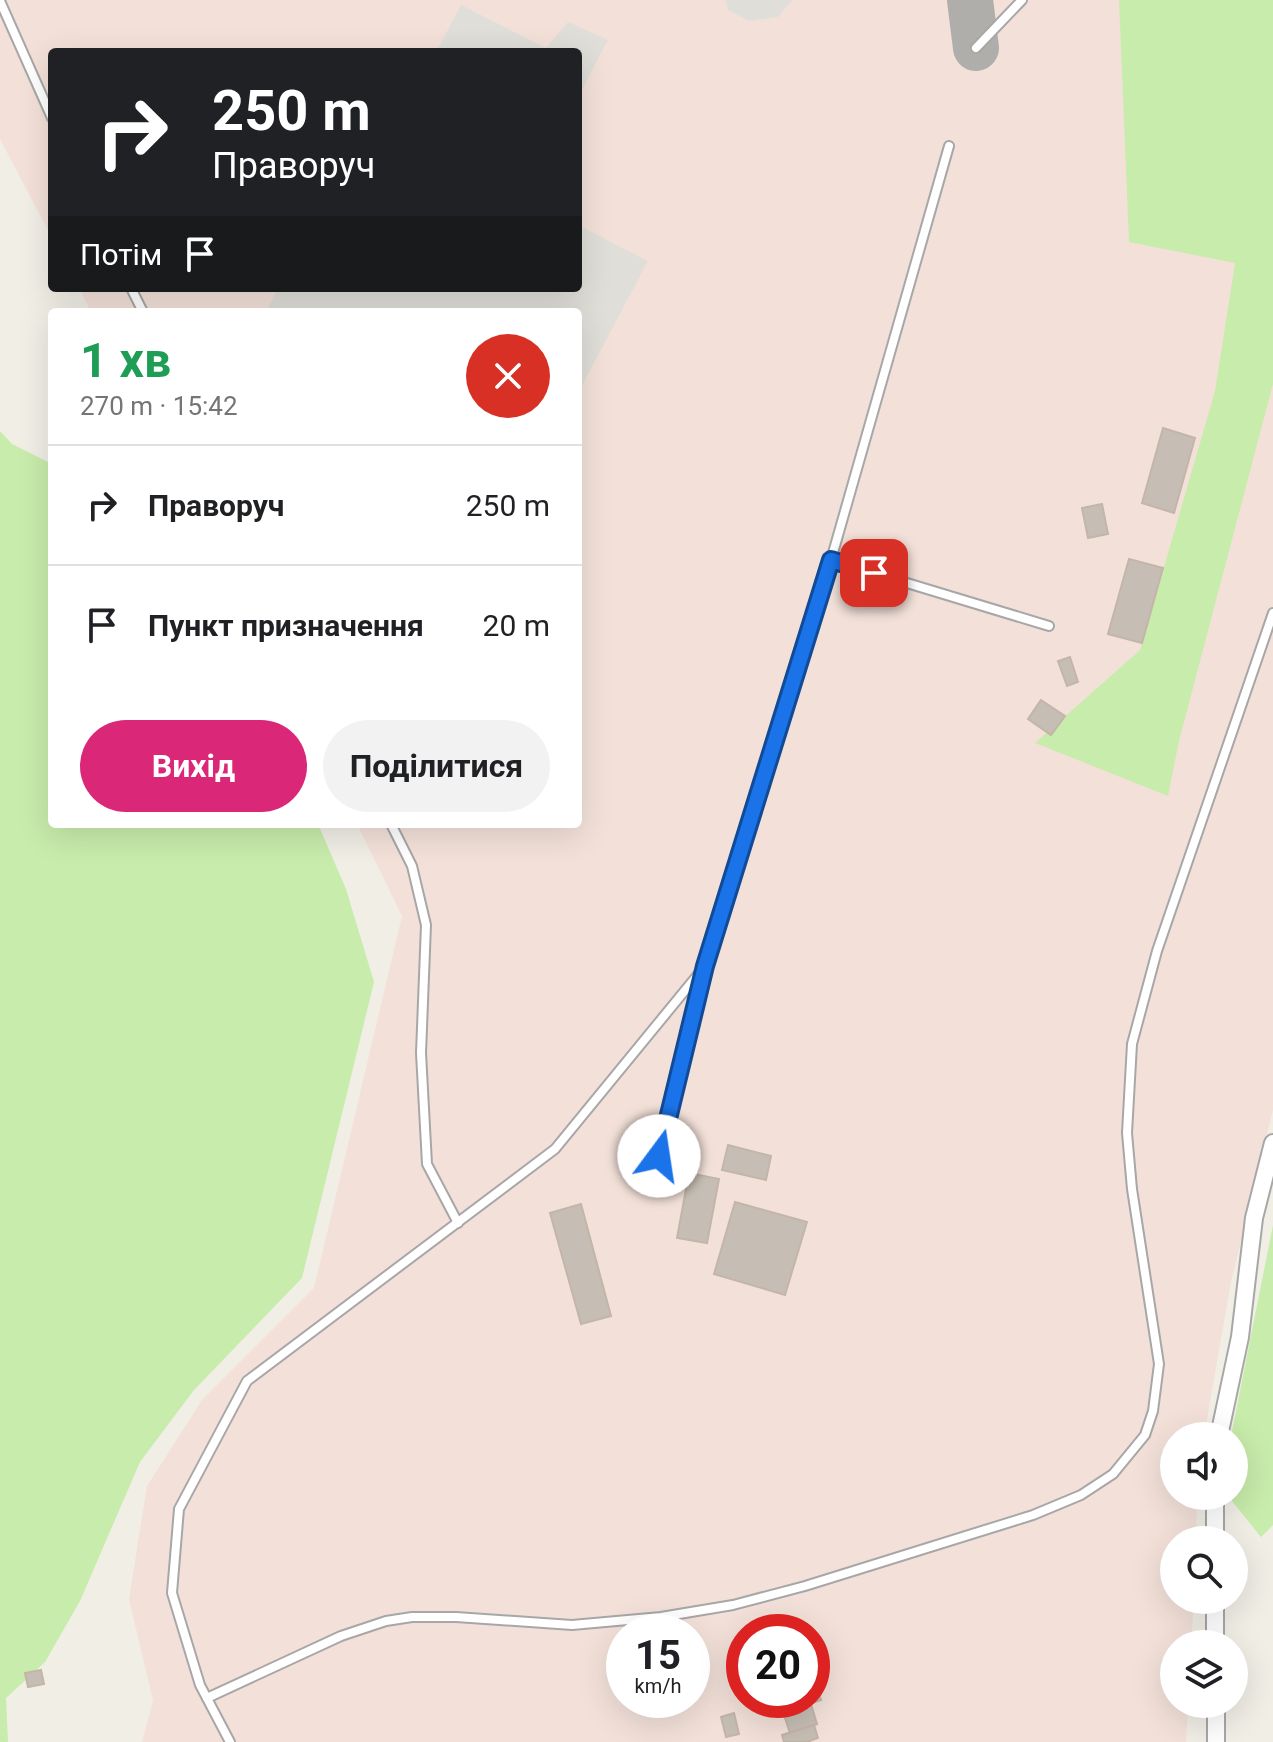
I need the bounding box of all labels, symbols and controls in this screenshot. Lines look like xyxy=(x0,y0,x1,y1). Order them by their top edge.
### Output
text: 250 m xyxy=(212,78,371,144)
icon: right xyxy=(80,80,184,184)
text: Праворуч xyxy=(212,145,375,187)
icon: arrive xyxy=(178,232,222,276)
text: Потім xyxy=(80,237,162,272)
text: 1 хв xyxy=(80,332,171,389)
button: close xyxy=(466,334,550,418)
text: 270 m · 15:42 xyxy=(80,391,238,421)
icon: right xyxy=(80,483,124,527)
text: Праворуч xyxy=(148,488,284,523)
text: 250 m xyxy=(466,488,550,523)
pin xyxy=(840,539,908,607)
icon: arrive xyxy=(852,551,896,595)
icon: arrive xyxy=(80,603,124,647)
text: Пункт призначення xyxy=(148,608,424,643)
text: 20 m xyxy=(483,608,550,643)
button: Вихід xyxy=(80,720,307,812)
button: Поділитися xyxy=(323,720,550,812)
position arrow xyxy=(617,1114,701,1198)
map controls xyxy=(1160,1422,1248,1718)
button: sound xyxy=(1160,1422,1248,1510)
button: search xyxy=(1160,1526,1248,1614)
speed limit sign: 20 xyxy=(726,1614,830,1718)
button: layers xyxy=(1160,1630,1248,1718)
text: 15 xyxy=(635,1632,681,1679)
text: km/h xyxy=(635,1674,681,1698)

